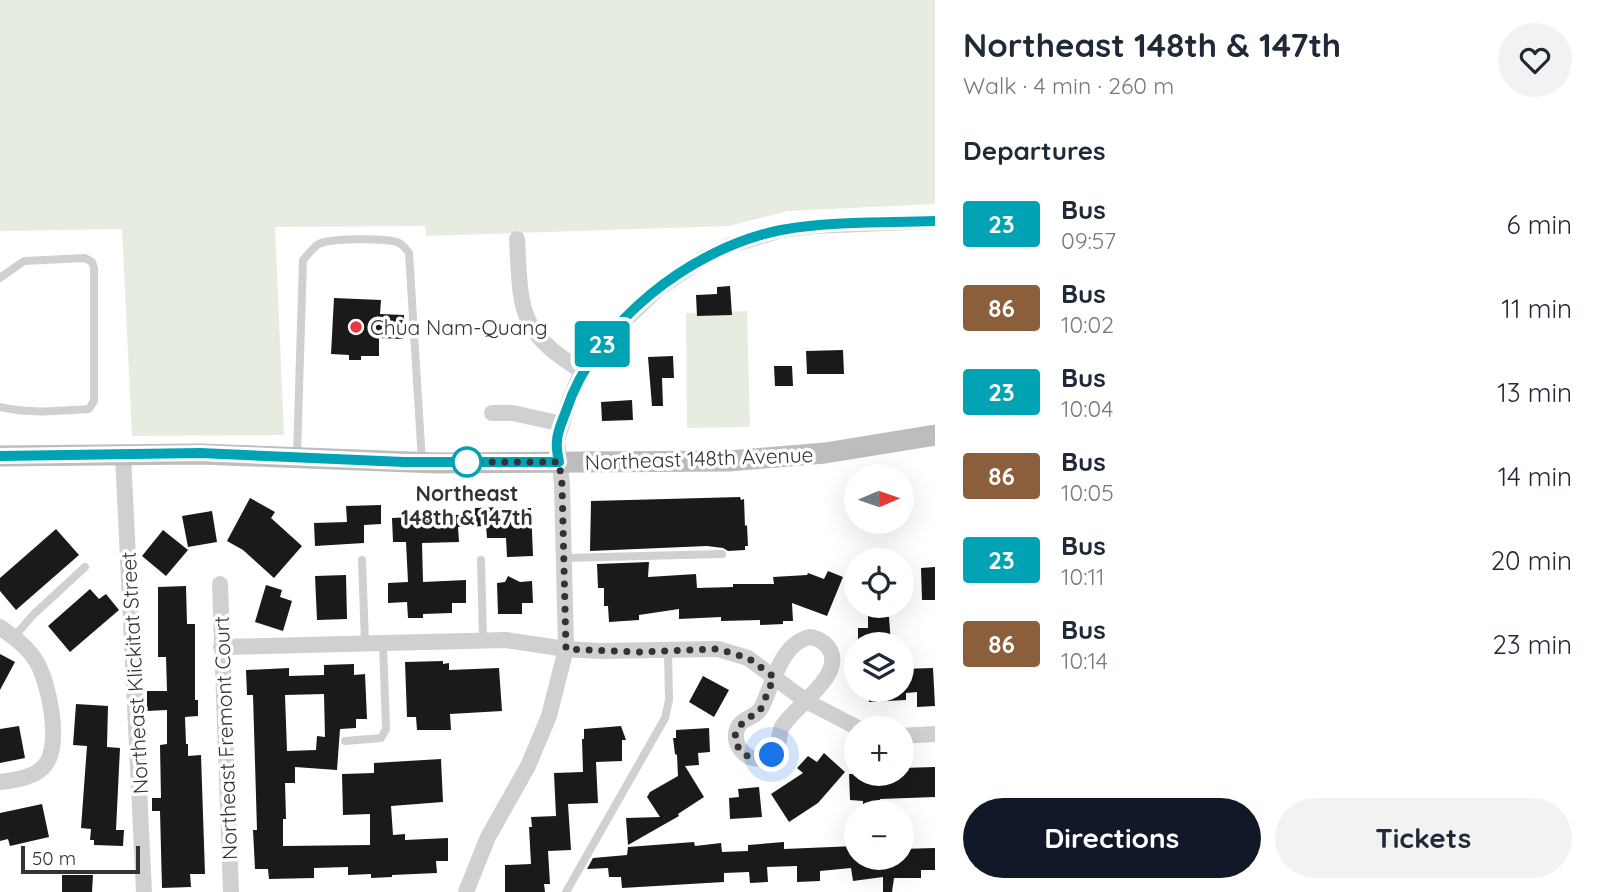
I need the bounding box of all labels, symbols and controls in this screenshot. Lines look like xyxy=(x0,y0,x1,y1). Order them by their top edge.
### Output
button: heart xyxy=(1498,23,1572,97)
text: Northeast 148th & 147th xyxy=(963,24,1341,65)
text: Walk · 4 min · 260 m xyxy=(963,71,1174,100)
text: Departures xyxy=(963,134,1106,167)
text: Bus xyxy=(1061,193,1106,226)
text: 6 min xyxy=(1507,208,1572,241)
text: 23 xyxy=(988,209,1015,239)
text: 09:57 xyxy=(1061,226,1116,255)
text: Bus xyxy=(1061,277,1106,310)
text: 11 min xyxy=(1501,292,1572,325)
text: 86 xyxy=(988,293,1015,323)
text: 10:02 xyxy=(1061,310,1114,339)
place label: Chùa Nam-Quang xyxy=(370,314,548,340)
marker: Chùa Nam-Quang xyxy=(348,319,364,335)
line badge: 23 xyxy=(570,321,634,367)
text: 23 xyxy=(589,329,615,359)
text: Bus xyxy=(1061,361,1106,394)
text: 13 min xyxy=(1497,376,1572,409)
text: 23 xyxy=(988,377,1015,407)
text: 10:04 xyxy=(1061,394,1113,423)
street label: Northeast 148th Avenue xyxy=(584,441,814,475)
text: Bus xyxy=(1061,445,1106,478)
marker: Northeast 148th & 147th xyxy=(452,447,482,477)
text: 14 min xyxy=(1498,460,1572,493)
text: 86 xyxy=(988,461,1015,491)
north arrow xyxy=(844,464,914,534)
map controls xyxy=(844,464,914,870)
text: 10:05 xyxy=(1061,478,1114,507)
place label: Northeast 148th & 147th xyxy=(401,480,533,530)
text: Bus xyxy=(1061,529,1106,562)
text: 20 min xyxy=(1491,544,1572,577)
text: 23 xyxy=(988,545,1015,575)
button: locate xyxy=(844,548,914,618)
street label: Northeast Klickitat Street xyxy=(115,551,153,795)
text: 10:11 xyxy=(1061,562,1105,591)
text: Bus xyxy=(1061,613,1106,646)
street label: Northeast Fremont Court xyxy=(208,616,242,860)
text: 23 min xyxy=(1493,628,1572,661)
text: 86 xyxy=(988,629,1015,659)
button: layers xyxy=(844,632,914,702)
text: 10:14 xyxy=(1061,646,1108,675)
button: + xyxy=(844,716,914,786)
your location xyxy=(754,737,789,772)
button: Directions xyxy=(963,798,1261,878)
button: Tickets xyxy=(1275,798,1572,878)
button: − xyxy=(844,800,914,870)
scale bar xyxy=(21,843,140,875)
text: 50 m xyxy=(32,846,76,870)

